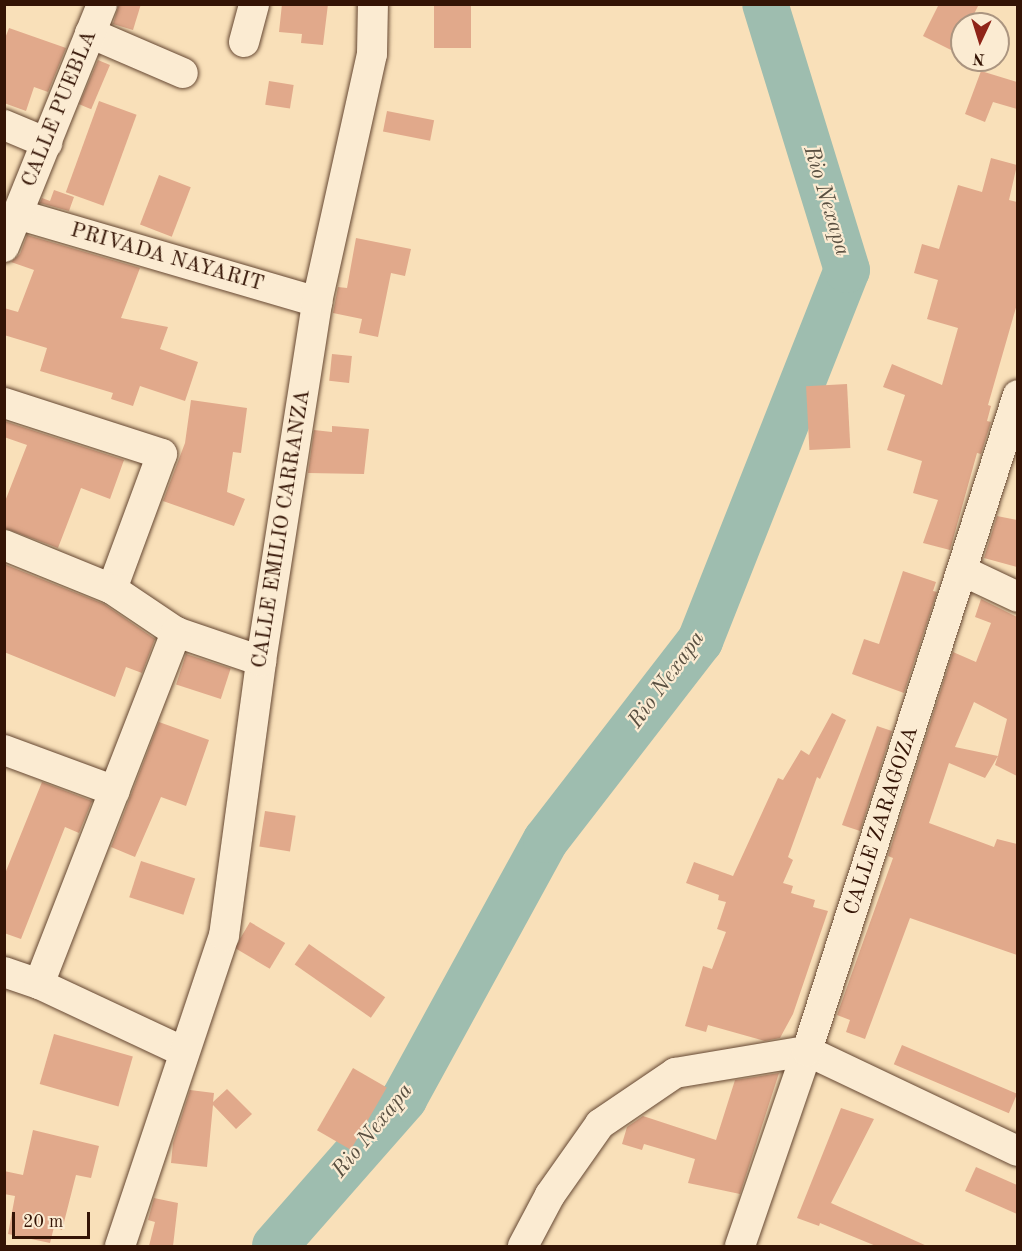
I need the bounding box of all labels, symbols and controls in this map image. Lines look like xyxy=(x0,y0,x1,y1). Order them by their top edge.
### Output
north arrow xyxy=(950,12,1010,72)
street label: CALLE PUEBLA xyxy=(17,27,103,191)
text: N xyxy=(972,50,986,66)
water label: Rio Nexapa xyxy=(797,143,855,259)
street label: PRIVADA NAYARIT xyxy=(67,218,267,298)
street label: CALLE EMILIO CARRANZA xyxy=(248,388,316,670)
water label: Rio Nexapa xyxy=(623,626,711,734)
street label: CALLE ZARAGOZA xyxy=(840,723,924,919)
water label: Rio Nexapa xyxy=(327,1078,419,1184)
scale bar xyxy=(15,1200,93,1238)
text: 20 m xyxy=(23,1213,63,1231)

